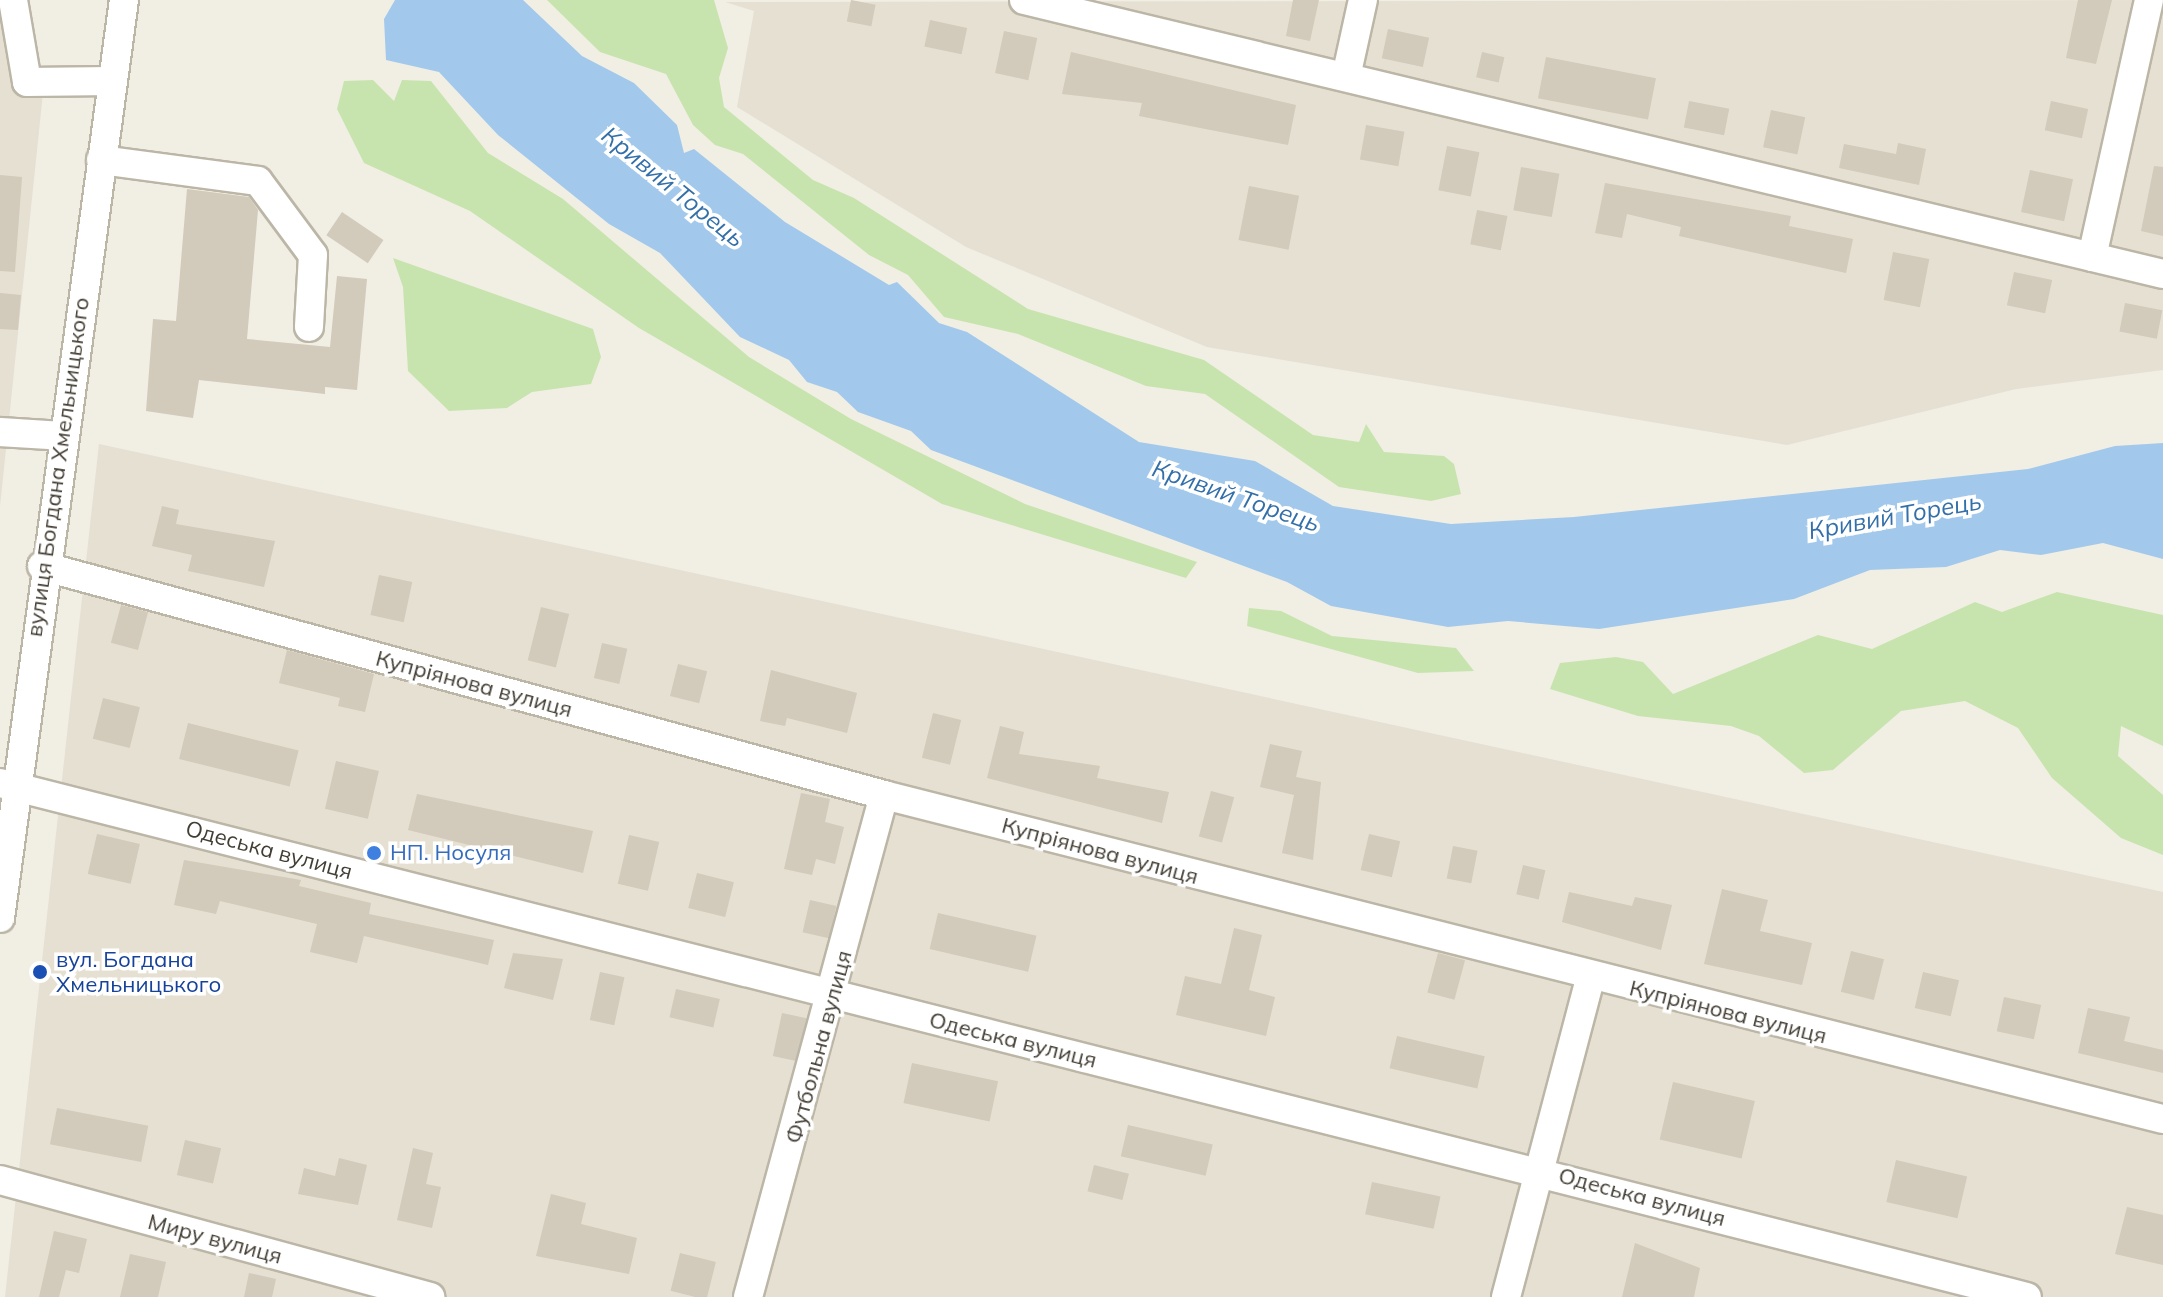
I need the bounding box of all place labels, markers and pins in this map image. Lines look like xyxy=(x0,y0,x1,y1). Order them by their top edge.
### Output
place label: НП. Носуля xyxy=(390,840,511,866)
marker: НП. Носуля xyxy=(365,844,383,862)
place label: вул. Богдана Хмельницького xyxy=(56,946,221,998)
marker: вул. Богдана Хмельницького xyxy=(31,963,49,981)

